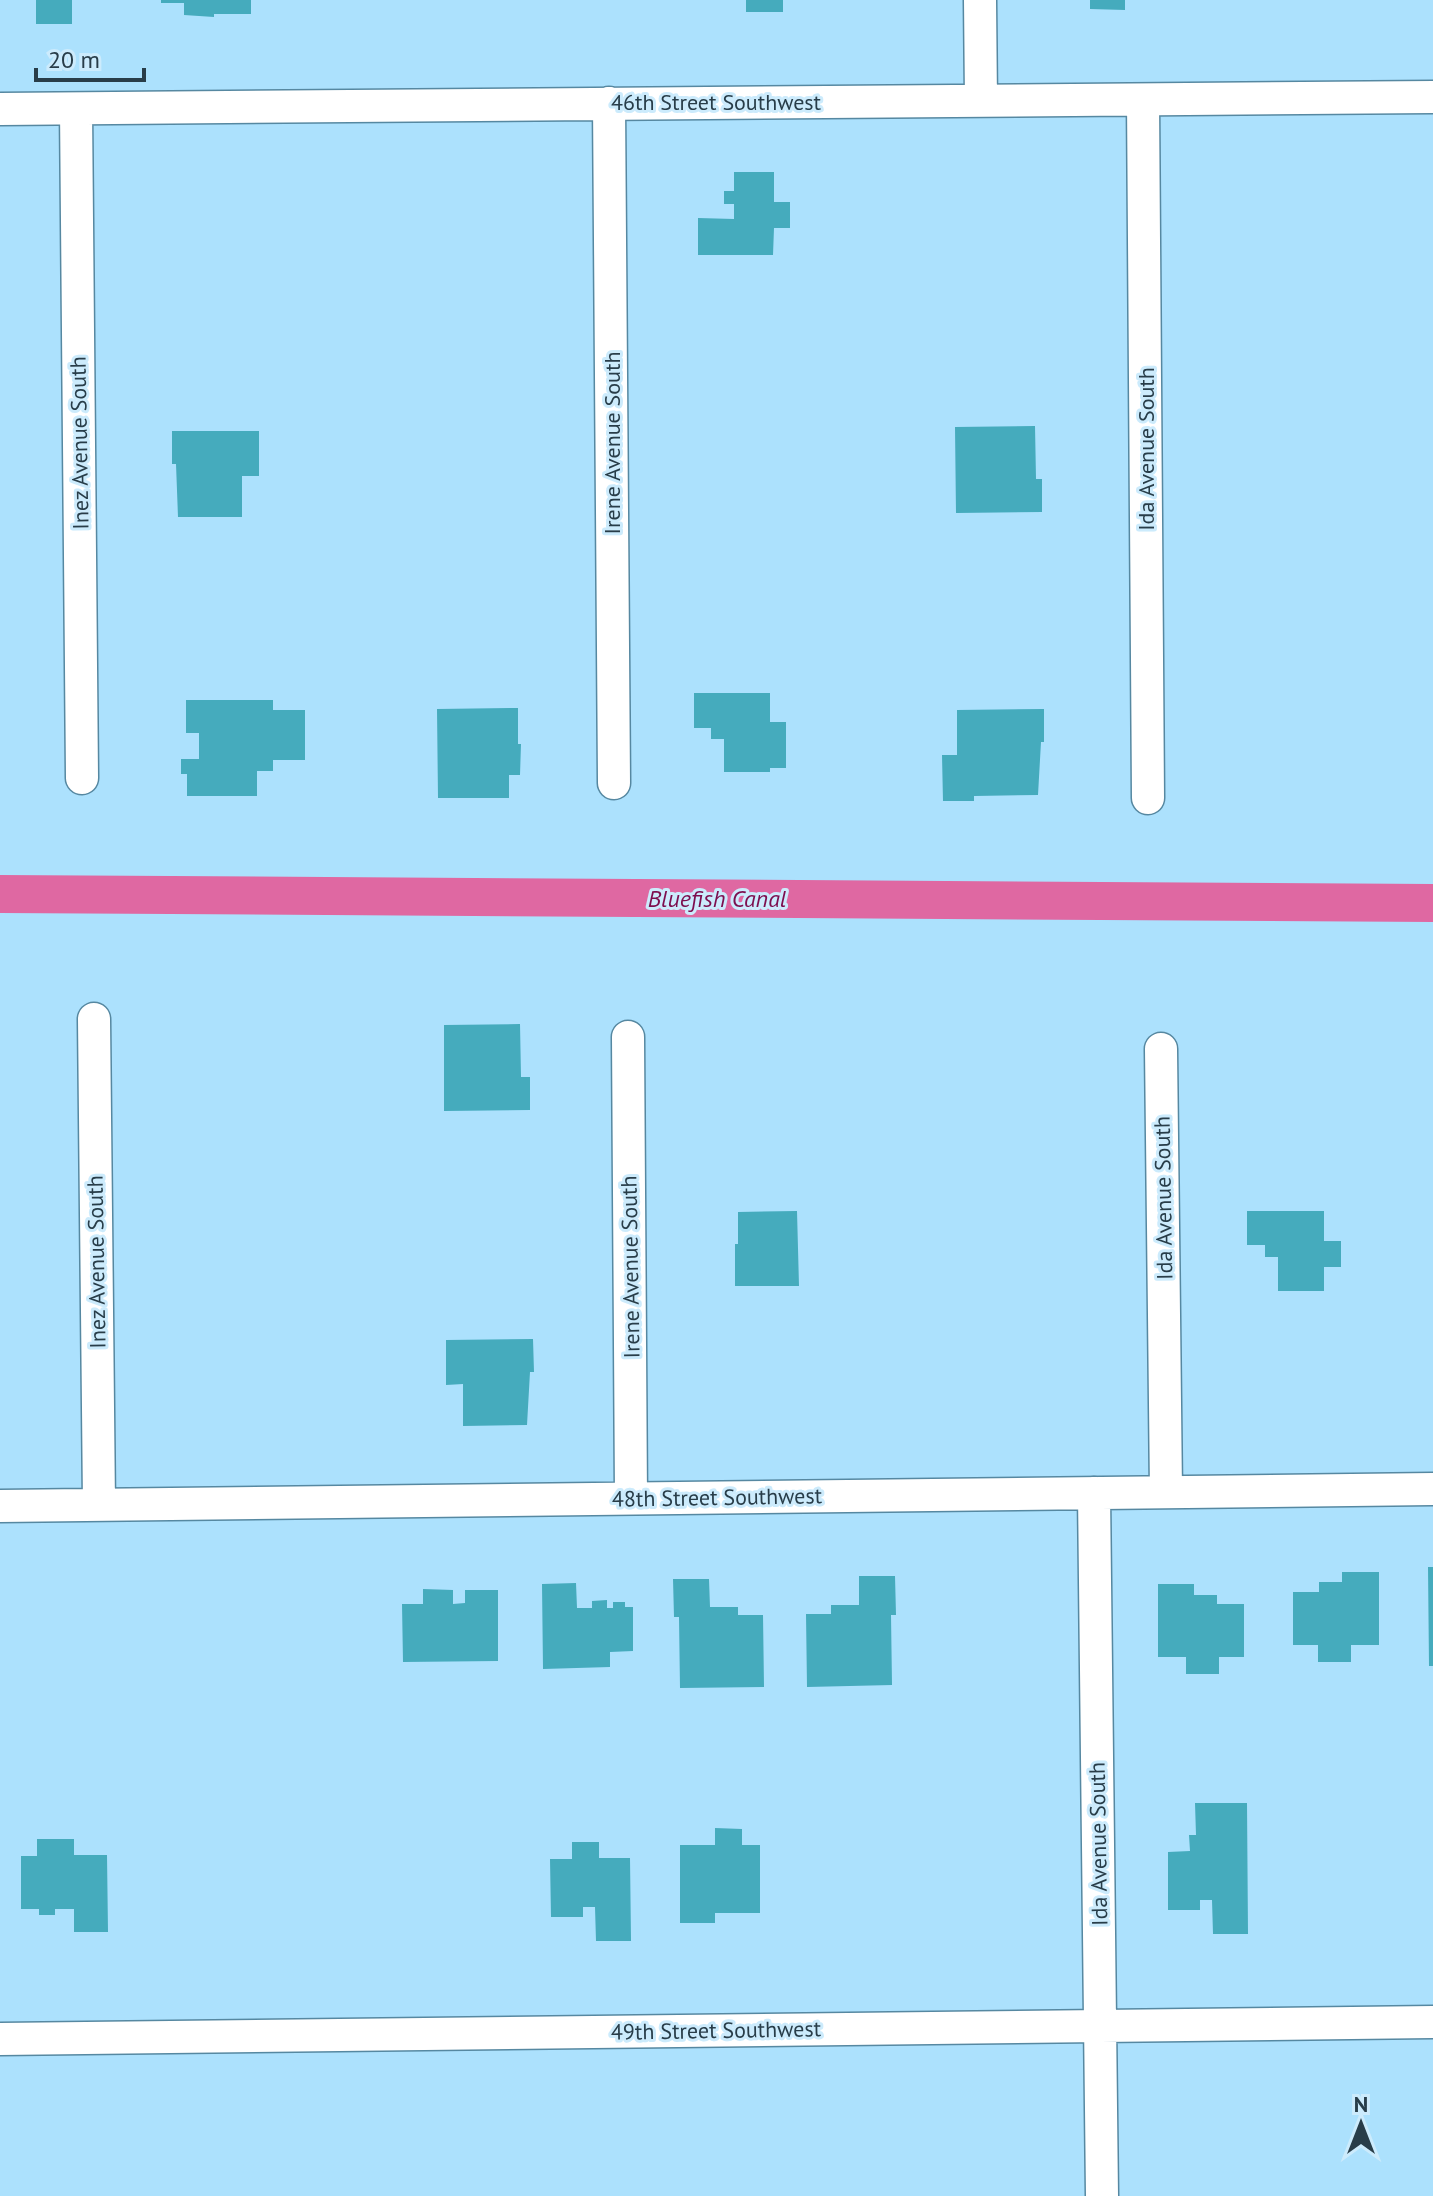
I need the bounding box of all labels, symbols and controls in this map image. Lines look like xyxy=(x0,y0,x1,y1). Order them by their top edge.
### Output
scale bar xyxy=(36,32,144,82)
text: 20 m xyxy=(48,44,100,75)
street label: 46th Street Southwest xyxy=(611,88,822,116)
street label: Irene Avenue South xyxy=(598,352,626,534)
street label: Inez Avenue South xyxy=(63,356,95,530)
street label: Ida Avenue South xyxy=(1132,367,1160,531)
water label: Bluefish Canal xyxy=(648,883,787,914)
street label: Ida Avenue South xyxy=(1148,1116,1178,1280)
street label: Inez Avenue South xyxy=(80,1175,112,1349)
street label: Irene Avenue South xyxy=(614,1175,646,1359)
street label: 48th Street Southwest xyxy=(612,1481,823,1513)
street label: Ida Avenue South xyxy=(1083,1762,1113,1926)
street label: 49th Street Southwest xyxy=(611,2014,822,2046)
north arrow xyxy=(1321,2084,1401,2164)
text: N xyxy=(1354,2090,1368,2118)

